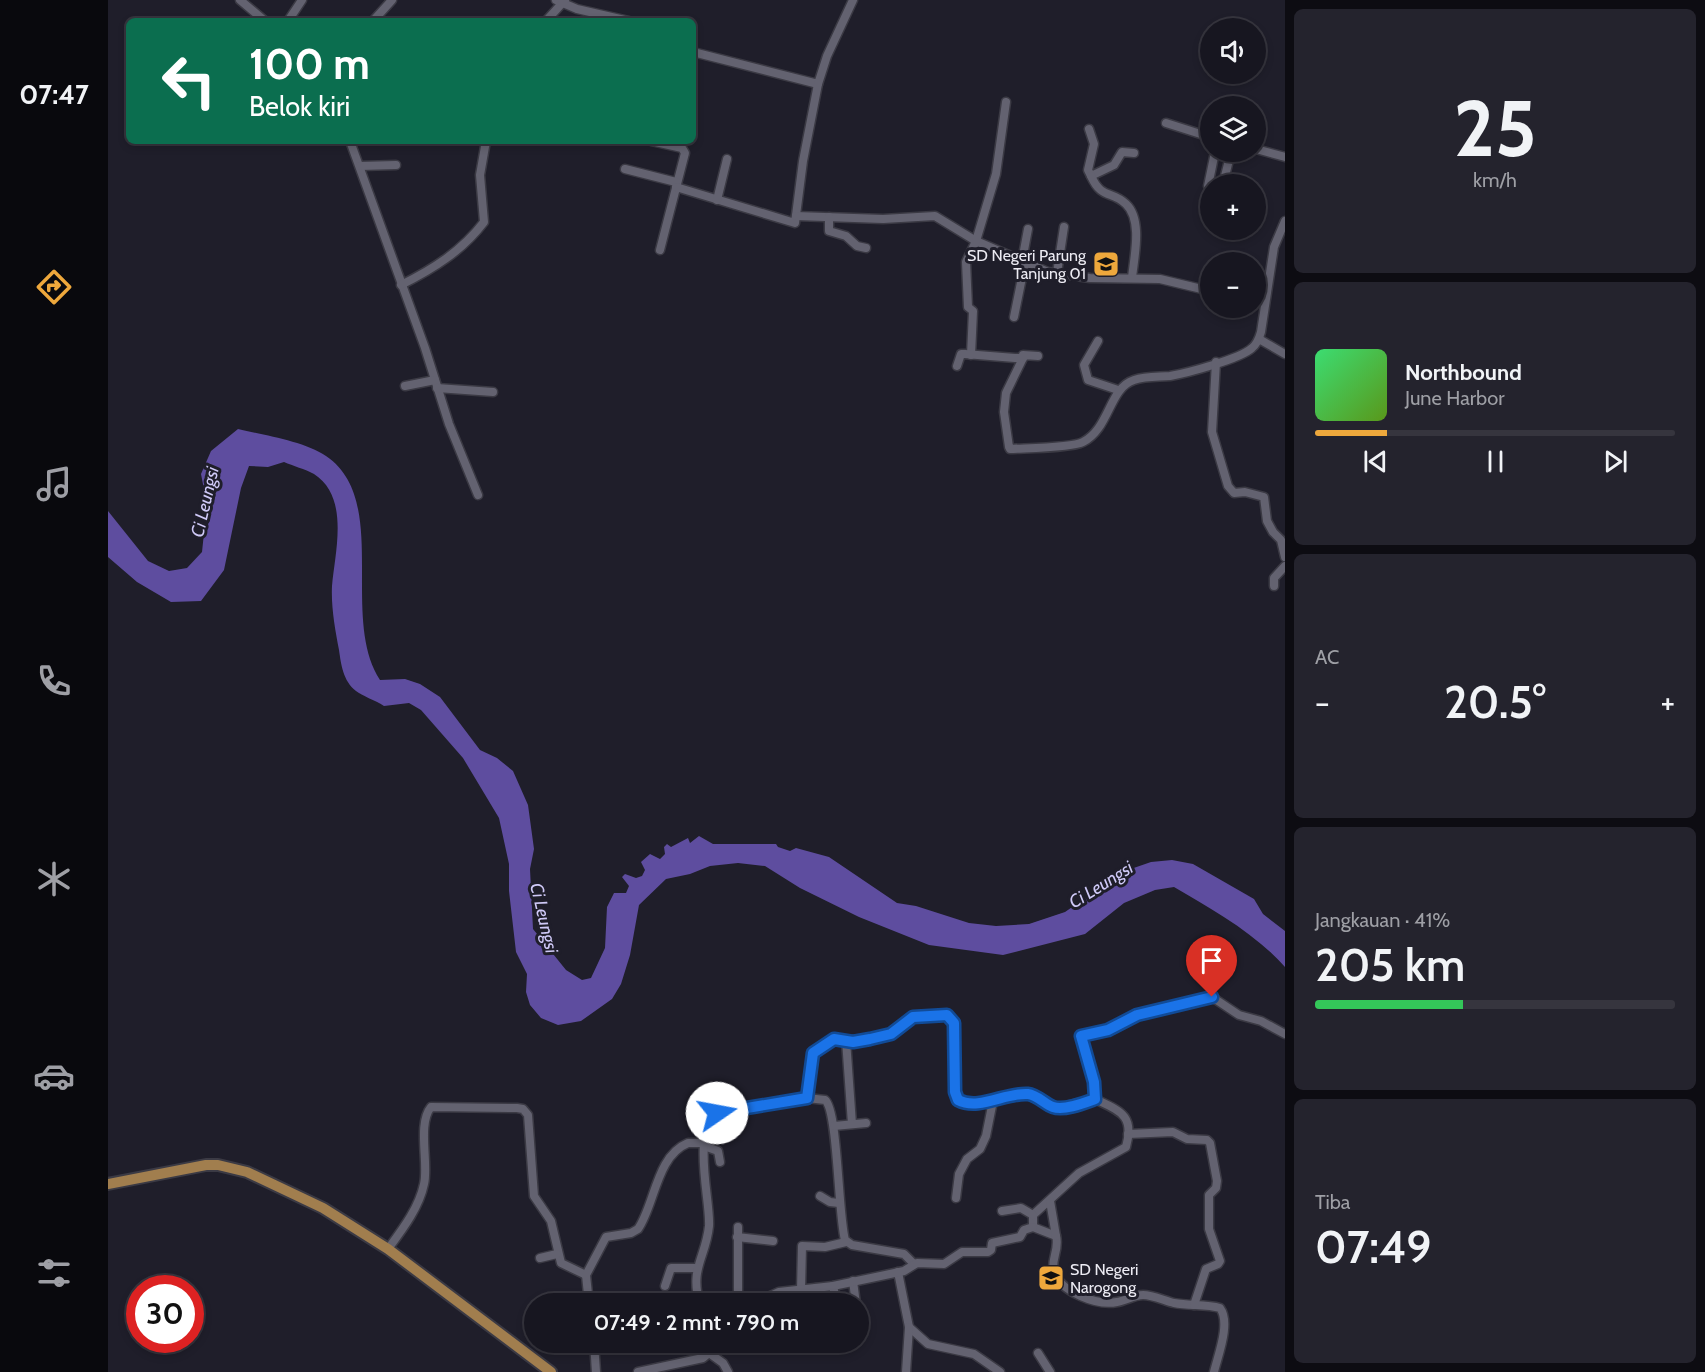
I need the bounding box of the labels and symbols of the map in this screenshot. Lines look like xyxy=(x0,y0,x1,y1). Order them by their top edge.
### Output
place label: SD Negeri Parung Tanjung 01 xyxy=(967,246,1087,283)
school or university icon: SD Negeri Parung Tanjung 01 xyxy=(1091,249,1121,279)
water label: Ci Leungsi xyxy=(186,463,224,539)
water label: Ci Leungsi xyxy=(1065,856,1138,913)
water label: Ci Leungsi xyxy=(525,881,563,957)
pin xyxy=(1186,935,1237,997)
position arrow xyxy=(685,1081,749,1145)
place label: SD Negeri Narogong xyxy=(1070,1260,1138,1297)
school or university icon: SD Negeri Narogong xyxy=(1036,1263,1066,1293)
speed limit sign: 30 xyxy=(126,1275,204,1353)

